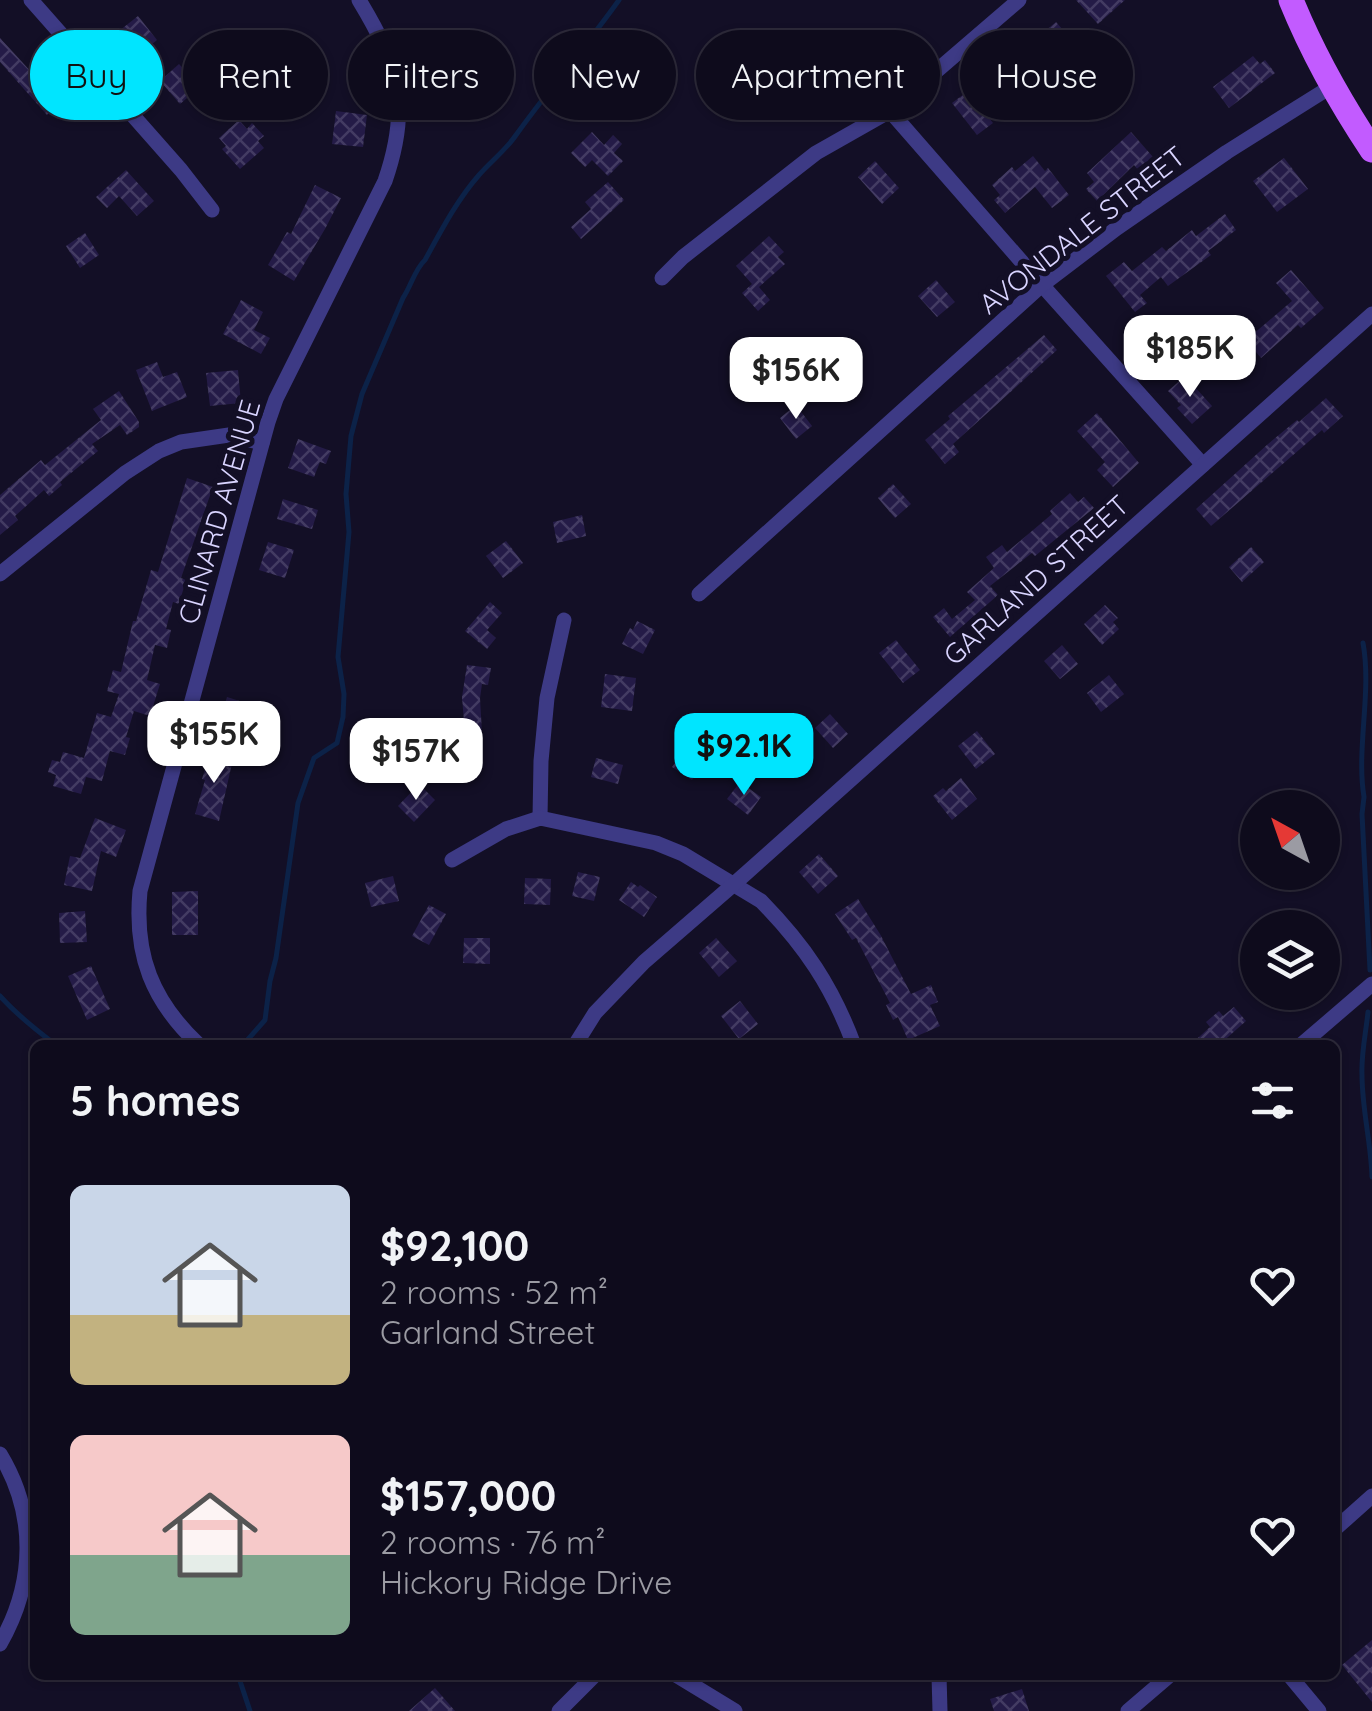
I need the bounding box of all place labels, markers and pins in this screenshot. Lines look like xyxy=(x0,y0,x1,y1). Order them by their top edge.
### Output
pin: $185K xyxy=(1120,315,1260,400)
pin: $156K xyxy=(726,337,866,422)
pin: $155K xyxy=(144,701,284,786)
pin: $92.1K xyxy=(663,713,825,798)
pin: $157K xyxy=(346,718,486,803)

